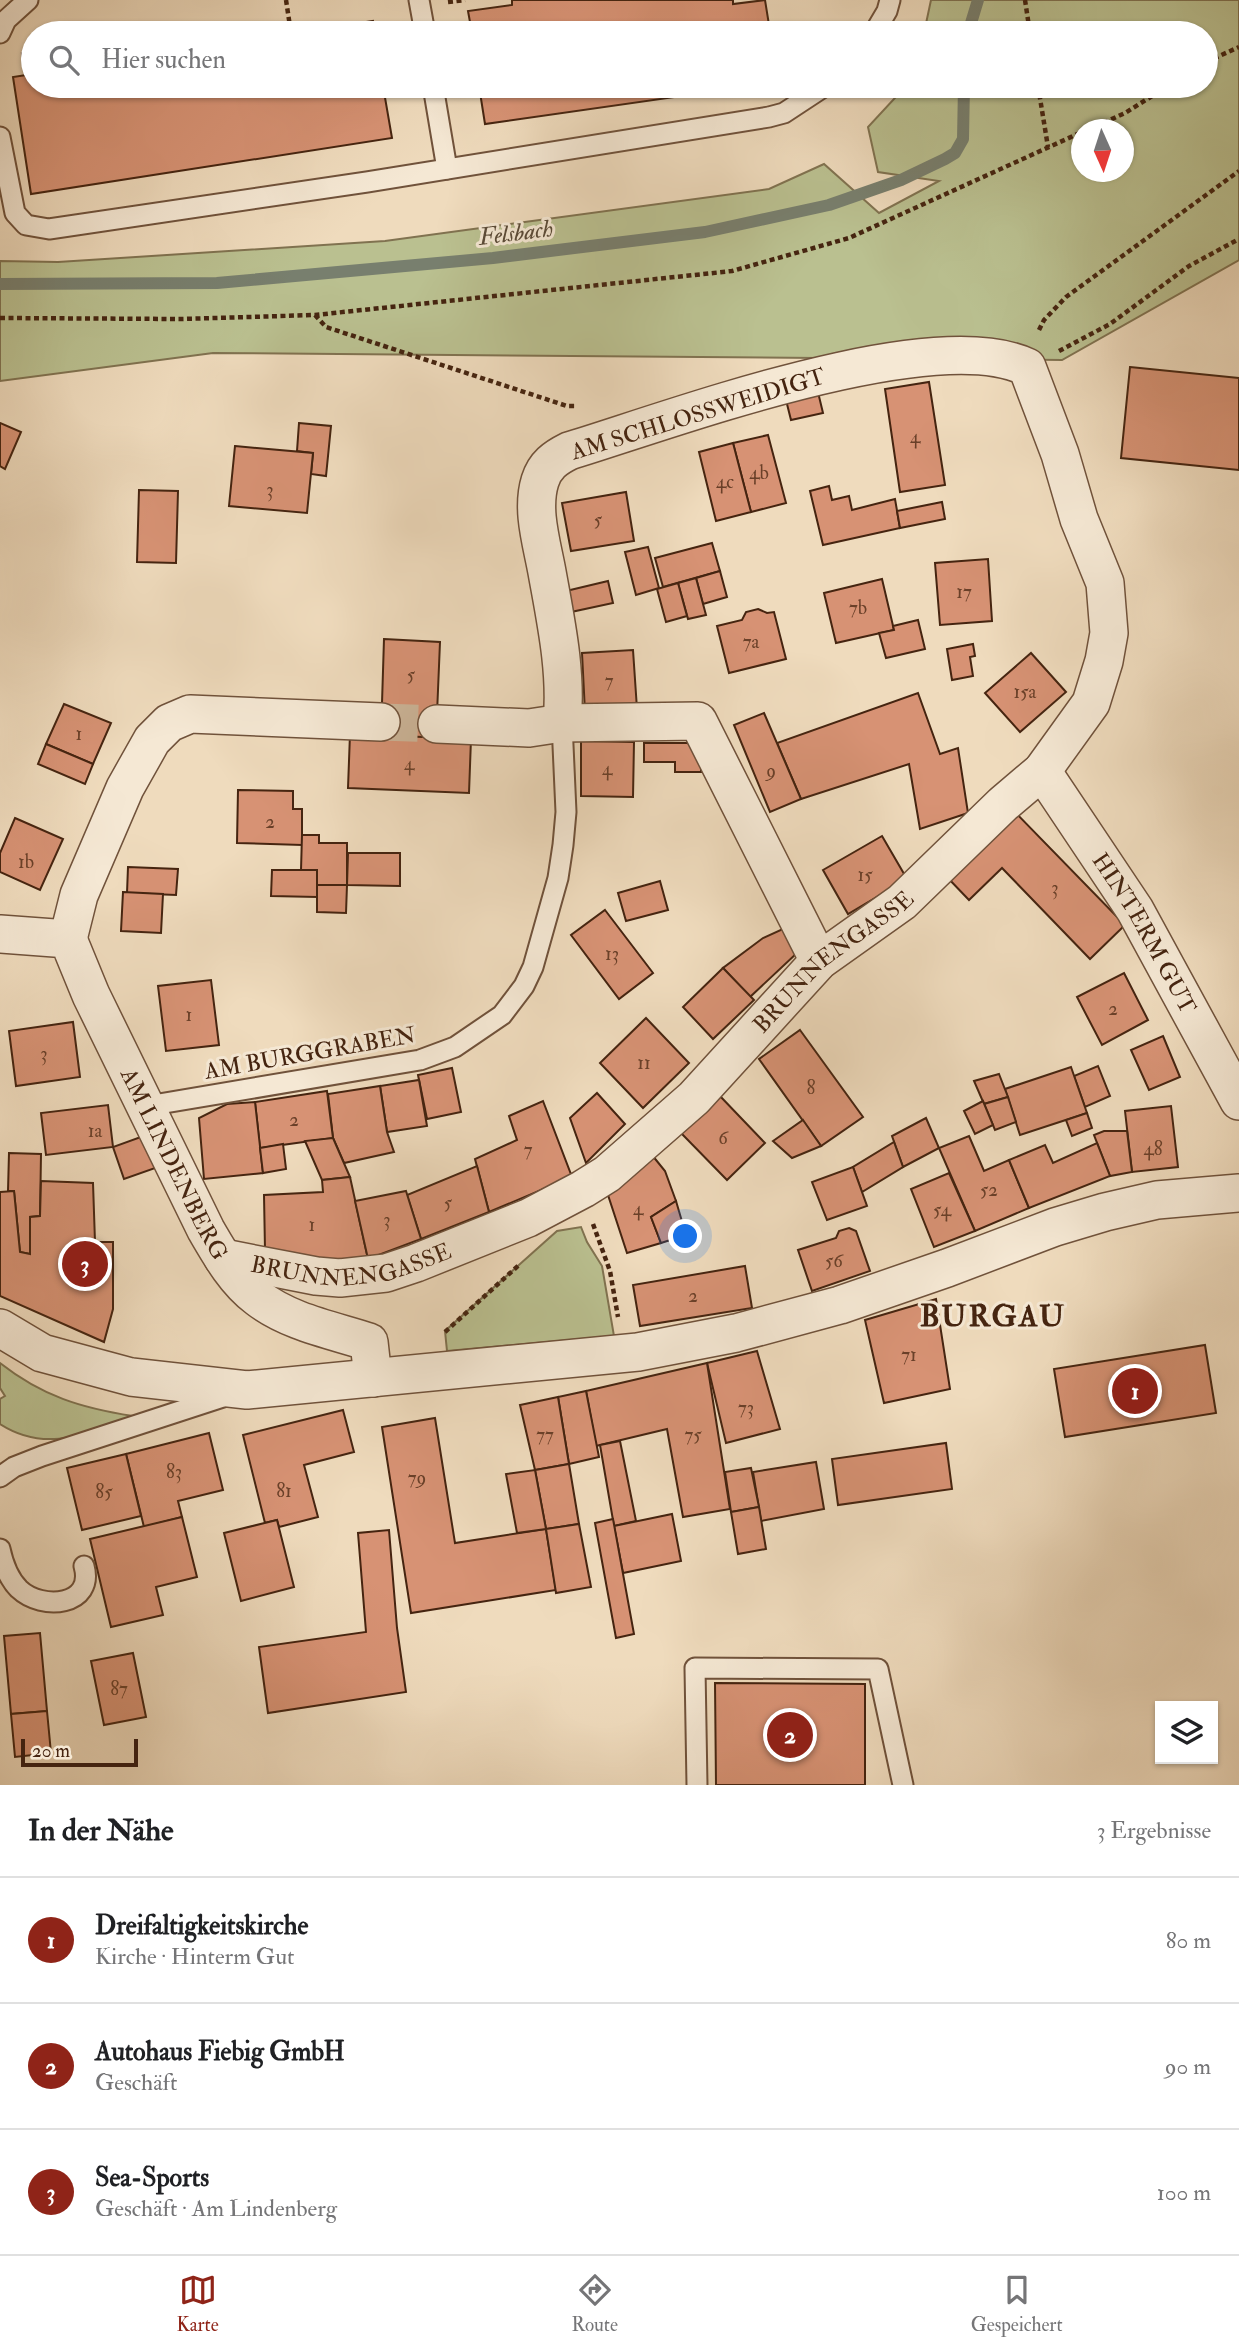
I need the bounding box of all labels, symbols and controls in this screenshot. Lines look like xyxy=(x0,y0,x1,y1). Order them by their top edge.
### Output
search box xyxy=(21,21,1218,98)
icon: search xyxy=(45,41,83,79)
text: Hier suchen xyxy=(101,44,226,76)
north arrow xyxy=(1071,119,1134,182)
water label: Felsbach xyxy=(476,213,555,253)
street label: AM SCHLOSSWEIDIGT xyxy=(566,361,829,467)
house number: 4 xyxy=(910,425,921,449)
house number: 4b xyxy=(749,461,769,485)
house number: 4c xyxy=(716,470,734,494)
house number: 3 xyxy=(266,478,274,502)
house number: 5 xyxy=(594,508,603,532)
house number: 17 xyxy=(956,580,972,604)
house number: 7b xyxy=(849,596,867,620)
house number: 7a xyxy=(743,630,759,654)
house number: 5 xyxy=(407,663,416,687)
house number: 7 xyxy=(605,669,614,693)
house number: 15a xyxy=(1014,680,1037,704)
house number: 1 xyxy=(76,722,82,746)
house number: 4 xyxy=(404,752,415,776)
house number: 4 xyxy=(602,757,613,781)
house number: 9 xyxy=(764,759,776,783)
house number: 2 xyxy=(265,810,275,834)
street label: HINTERM GUT xyxy=(1086,847,1203,1019)
house number: 1b xyxy=(18,850,34,874)
house number: 15 xyxy=(857,863,873,887)
house number: 3 xyxy=(1051,876,1059,900)
street label: BRUNNENGASSE xyxy=(746,884,920,1039)
house number: 13 xyxy=(605,942,619,966)
house number: 2 xyxy=(1108,997,1118,1021)
house number: 1 xyxy=(186,1003,192,1027)
street label: AM BURGGRABEN xyxy=(201,1020,418,1086)
house number: 3 xyxy=(40,1042,48,1066)
house number: 11 xyxy=(637,1051,651,1075)
street label: AM LINDENBERG xyxy=(114,1062,235,1265)
house number: 8 xyxy=(807,1076,816,1100)
house number: 2 xyxy=(289,1108,299,1132)
house number: 1a xyxy=(88,1119,102,1143)
house number: 6 xyxy=(718,1126,729,1150)
house number: 48 xyxy=(1143,1137,1163,1161)
house number: 7 xyxy=(524,1138,533,1162)
house number: 52 xyxy=(980,1178,998,1202)
house number: 5 xyxy=(444,1191,453,1215)
house number: 4 xyxy=(633,1197,644,1221)
house number: 54 xyxy=(933,1198,952,1222)
house number: 3 xyxy=(383,1208,391,1232)
house number: 1 xyxy=(309,1213,315,1237)
your location xyxy=(668,1219,702,1253)
street label: BRUNNENGASSE xyxy=(249,1236,455,1293)
pin: 3 xyxy=(62,1238,108,1290)
house number: 56 xyxy=(825,1249,844,1273)
house number: 2 xyxy=(688,1284,698,1308)
district label: BURGAU xyxy=(920,1298,1066,1335)
house number: 71 xyxy=(901,1343,917,1367)
pin: 1 xyxy=(1112,1365,1158,1417)
house number: 73 xyxy=(738,1396,754,1420)
house number: 77 xyxy=(536,1423,554,1447)
house number: 75 xyxy=(684,1423,702,1447)
house number: 83 xyxy=(166,1460,182,1484)
house number: 79 xyxy=(408,1466,426,1490)
house number: 81 xyxy=(276,1479,292,1503)
house number: 85 xyxy=(95,1480,113,1504)
house number: 87 xyxy=(110,1677,128,1701)
map controls xyxy=(1155,1701,1218,1764)
button: layers xyxy=(1155,1701,1218,1764)
pin: 2 xyxy=(767,1709,813,1761)
scale bar xyxy=(21,1736,138,1768)
text: 20 m xyxy=(32,1739,70,1763)
text: In der Nähe xyxy=(28,1812,173,1849)
text: 3 Ergebnisse xyxy=(1097,1816,1211,1845)
text: Dreifaltigkeitskirche xyxy=(95,1910,308,1942)
text: 1 xyxy=(47,1926,55,1955)
text: 80 m xyxy=(1166,1926,1211,1955)
text: Kirche · Hinterm Gut xyxy=(95,1942,294,1971)
text: Autohaus Fiebig GmbH xyxy=(95,2036,345,2068)
text: 2 xyxy=(45,2052,57,2081)
text: 90 m xyxy=(1165,2052,1211,2081)
text: Geschäft xyxy=(95,2068,178,2097)
text: Sea-Sports xyxy=(95,2162,209,2194)
text: 3 xyxy=(47,2178,55,2207)
text: 100 m xyxy=(1157,2178,1211,2207)
text: Geschäft · Am Lindenberg xyxy=(95,2194,337,2223)
tab: Karte xyxy=(176,2271,219,2337)
tab: Route xyxy=(572,2271,618,2337)
tab: Gespeichert xyxy=(971,2271,1063,2337)

